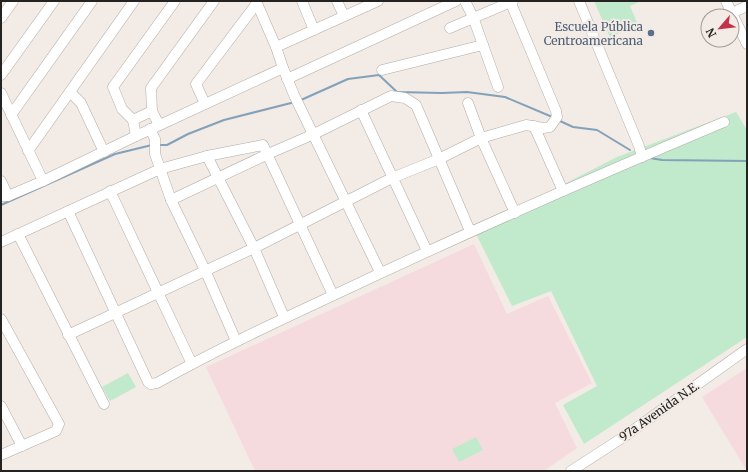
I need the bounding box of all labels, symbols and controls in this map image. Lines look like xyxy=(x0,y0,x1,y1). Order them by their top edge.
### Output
north arrow xyxy=(700,8,740,48)
place label: Escuela Pública Centroamericana xyxy=(544,19,644,48)
text: N xyxy=(703,25,719,40)
marker: Escuela Pública Centroamericana xyxy=(646,28,656,38)
street label: 97a Avenida N.E. xyxy=(616,378,702,444)

